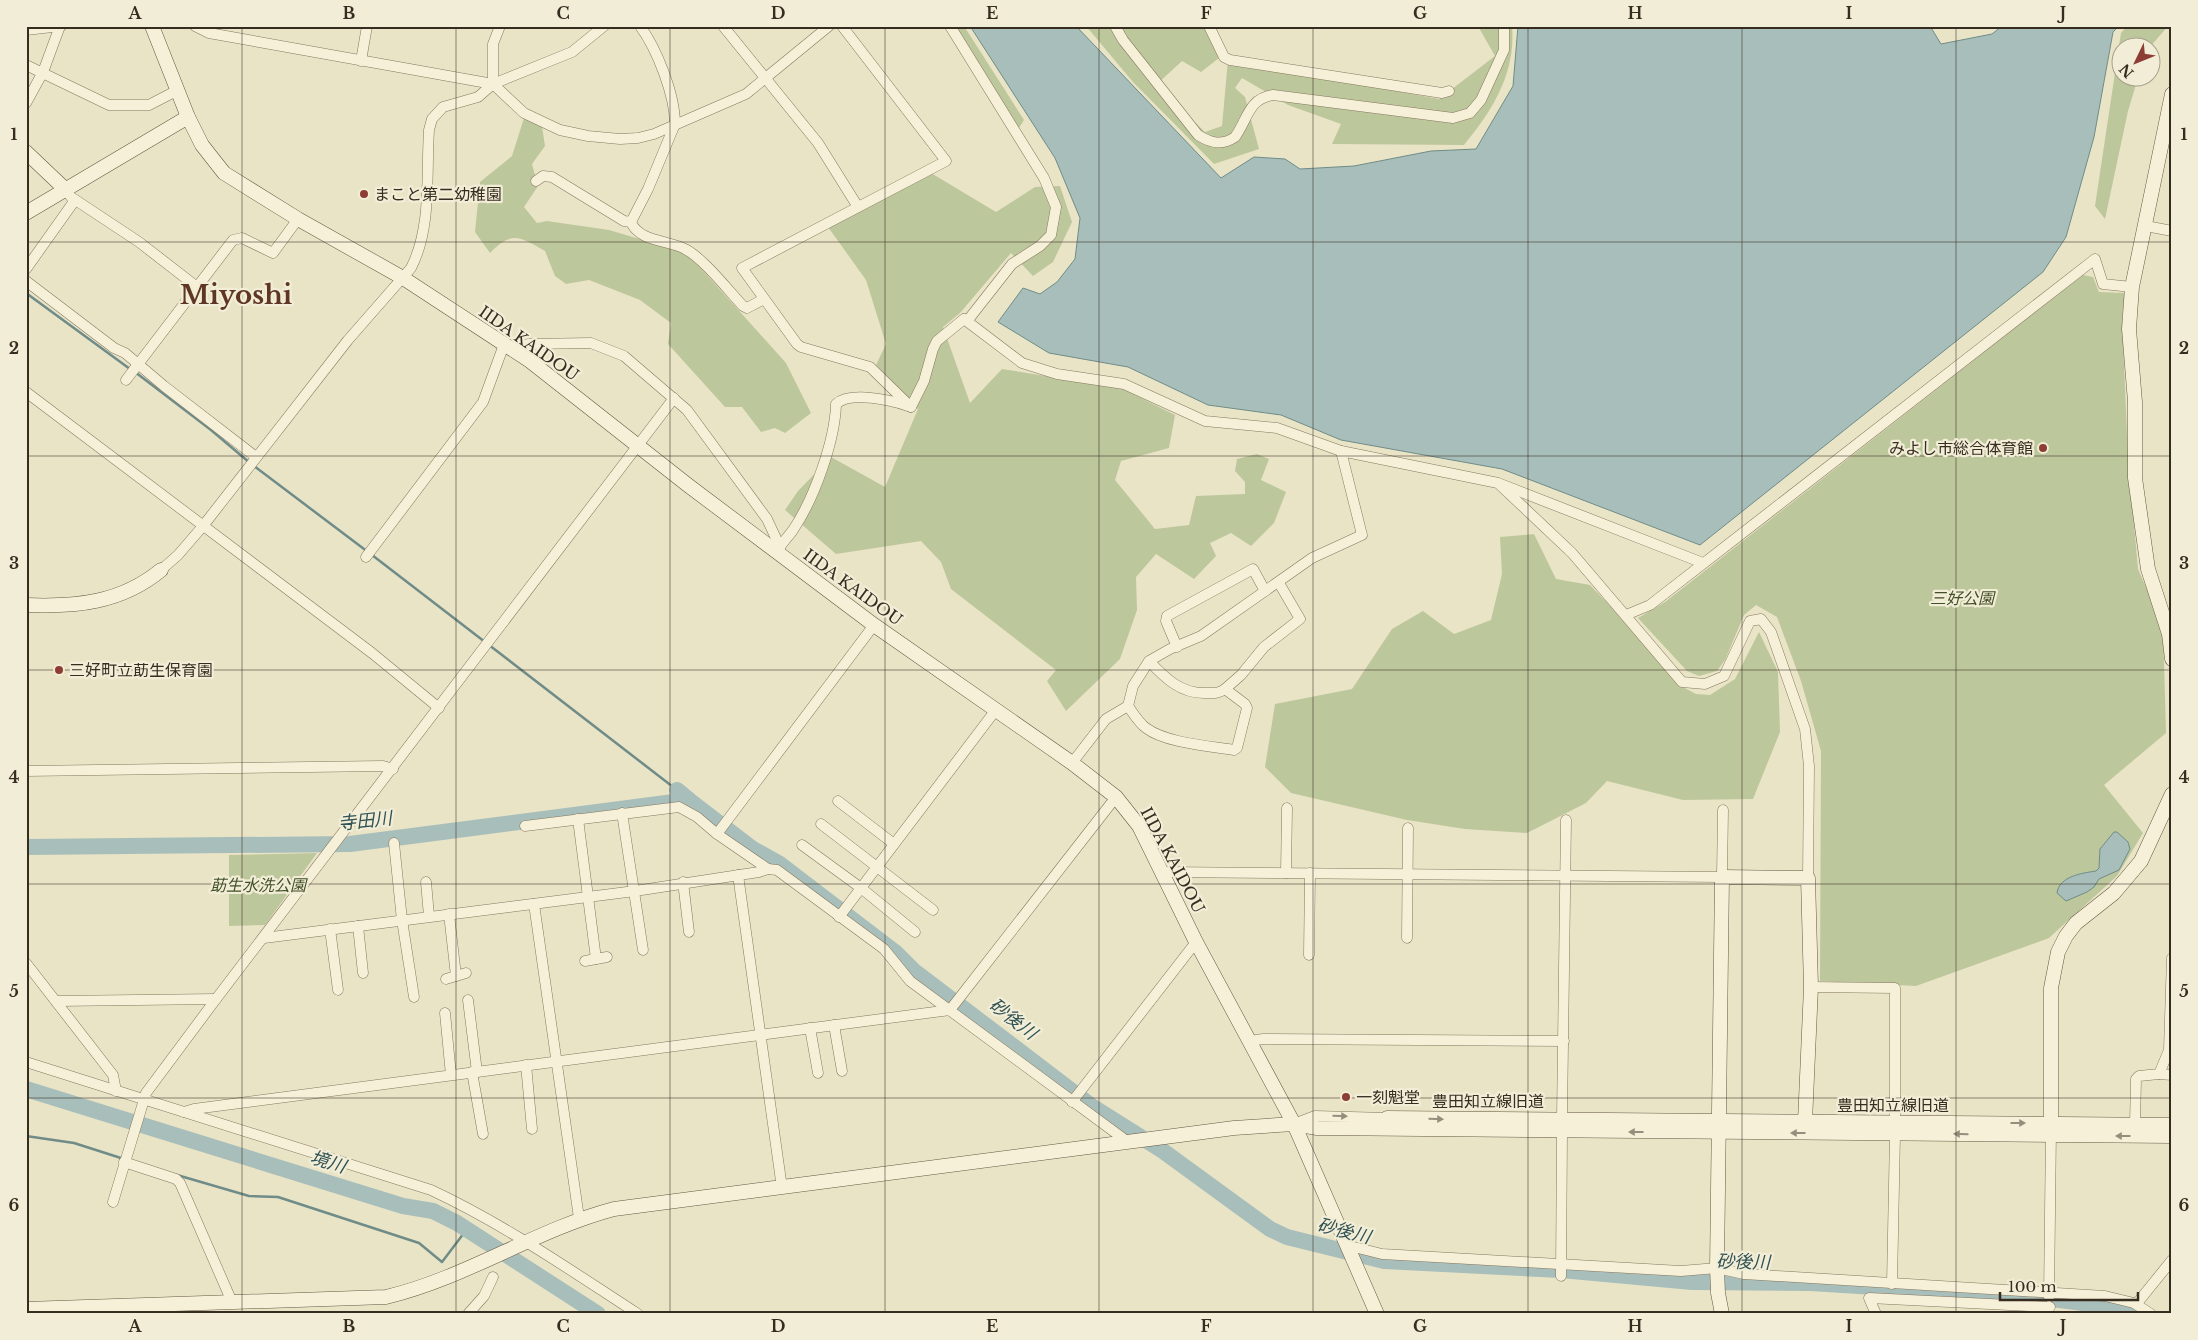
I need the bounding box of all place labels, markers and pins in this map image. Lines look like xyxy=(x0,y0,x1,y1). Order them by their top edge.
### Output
place label: まこと第二幼稚園 xyxy=(374,184,502,204)
marker: まこと第二幼稚園 xyxy=(358,188,370,200)
place label: みよし市総合体育館 xyxy=(1889,438,2033,458)
marker: みよし市総合体育館 xyxy=(2037,442,2049,454)
place label: 三好町立莇生保育園 xyxy=(69,660,213,680)
marker: 三好町立莇生保育園 xyxy=(53,664,65,676)
place label: 一刻魁堂 xyxy=(1356,1087,1420,1107)
marker: 一刻魁堂 xyxy=(1340,1091,1352,1103)

